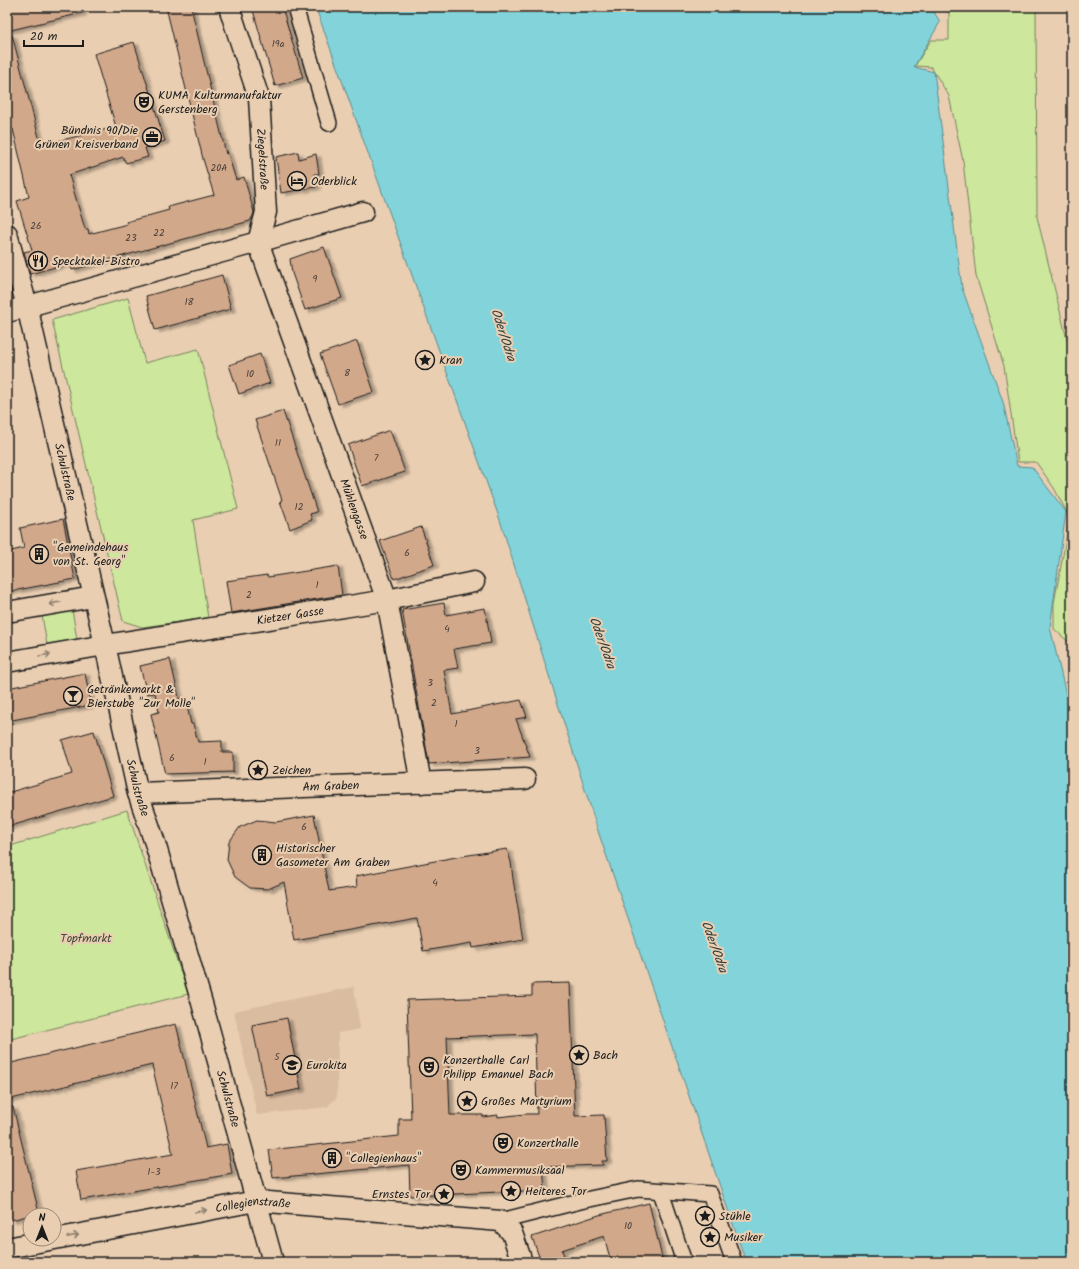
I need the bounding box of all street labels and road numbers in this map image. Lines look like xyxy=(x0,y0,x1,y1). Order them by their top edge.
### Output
street label: Ziegelstraße xyxy=(251,128,274,191)
street label: Schulstraße xyxy=(49,441,81,503)
street label: Mühlengasse xyxy=(335,476,374,543)
street label: Kietzer Gasse xyxy=(255,601,326,630)
street label: Schulstraße xyxy=(121,757,155,819)
street label: Am Graben xyxy=(302,776,360,797)
street label: Schulstraße xyxy=(211,1068,245,1130)
street label: Collegienstraße xyxy=(213,1191,292,1218)

